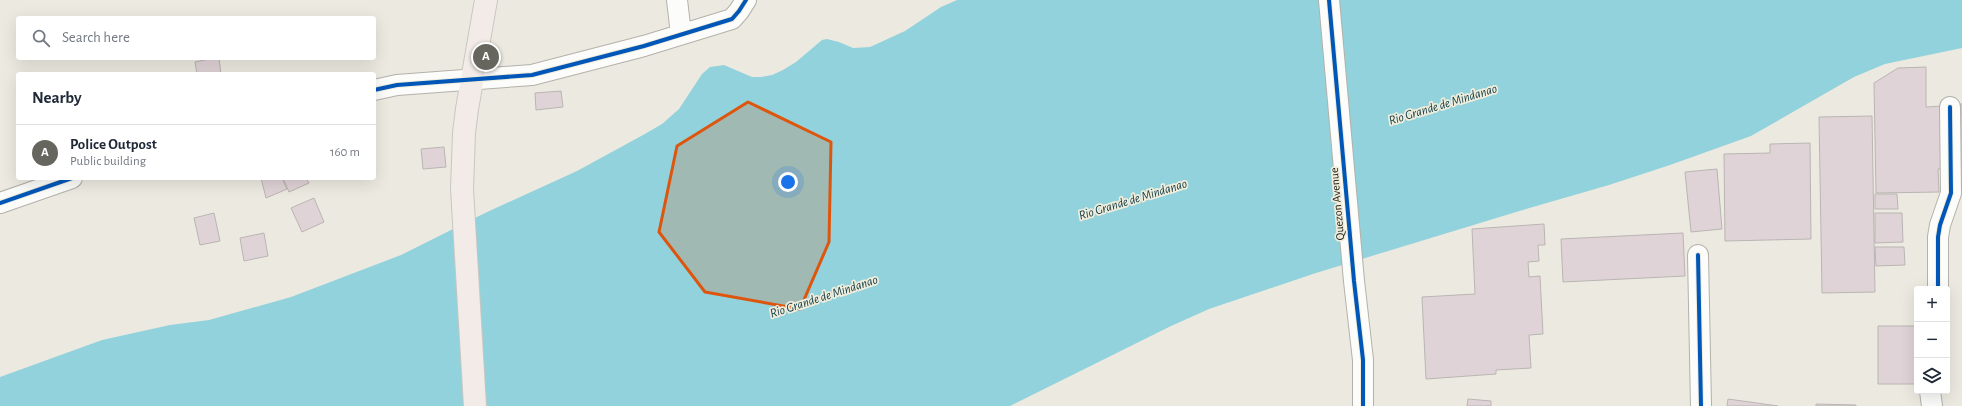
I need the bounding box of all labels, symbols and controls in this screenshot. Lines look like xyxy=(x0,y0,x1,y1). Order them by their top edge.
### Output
search box xyxy=(16,16,376,60)
icon: search xyxy=(30,27,52,49)
text: Search here xyxy=(62,30,130,45)
pin: A xyxy=(473,42,499,72)
water label: Rio Grande de Mindanao xyxy=(1387,82,1499,128)
text: Nearby xyxy=(32,89,82,106)
text: Police Outpost xyxy=(70,137,157,152)
text: A xyxy=(41,146,49,159)
text: 160 m xyxy=(330,146,360,159)
text: Public building xyxy=(70,155,146,168)
street label: Quezon Avenue xyxy=(1328,167,1347,241)
your location xyxy=(778,172,798,192)
water label: Rio Grande de Mindanao xyxy=(1077,177,1189,223)
water label: Rio Grande de Mindanao xyxy=(768,273,880,321)
map controls xyxy=(1914,286,1950,394)
button: + xyxy=(1914,286,1950,322)
button: − xyxy=(1914,322,1950,358)
button: layers xyxy=(1914,358,1950,394)

